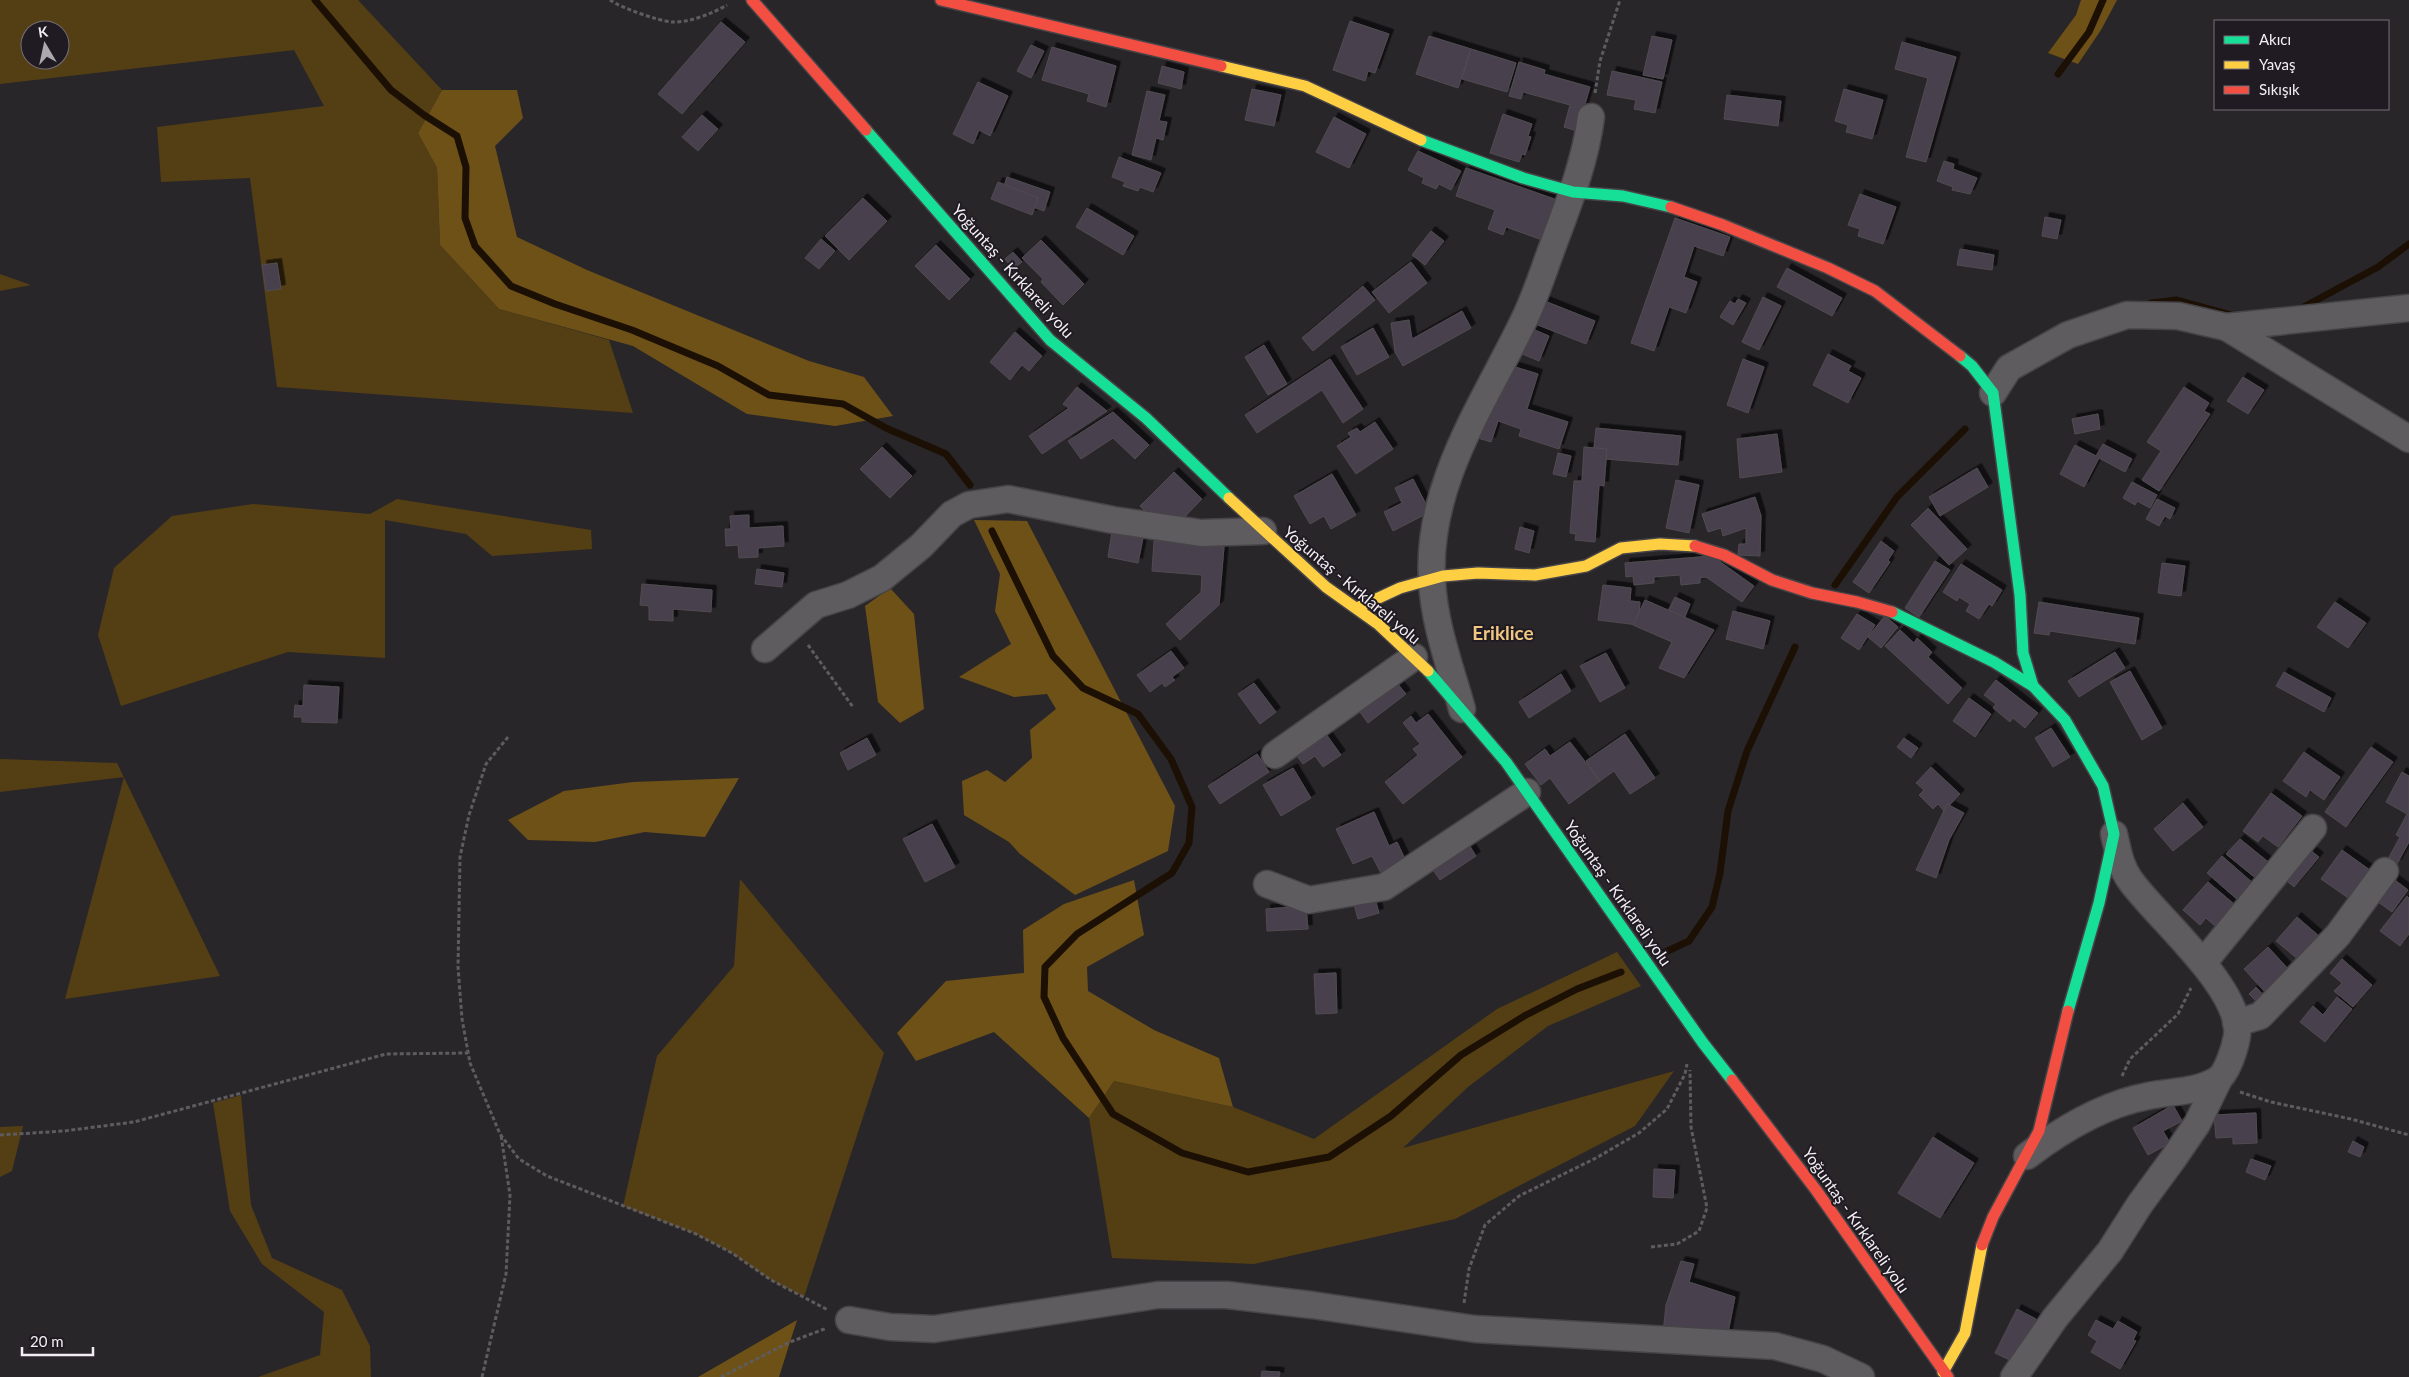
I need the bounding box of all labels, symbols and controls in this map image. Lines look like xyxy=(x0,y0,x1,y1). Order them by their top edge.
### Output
north arrow xyxy=(20,20,70,70)
legend xyxy=(2214,20,2389,110)
text: K xyxy=(37,22,49,41)
text: Akıcı xyxy=(2259,30,2291,48)
text: Yavaş xyxy=(2259,55,2296,73)
text: Sıkışık xyxy=(2259,80,2300,98)
street label: Yoğuntaş - Kırklareli yolu xyxy=(948,200,1078,341)
street label: Yoğuntaş - Kırklareli yolu xyxy=(1280,522,1425,648)
district label: Eriklice xyxy=(1472,621,1534,644)
street label: Yoğuntaş - Kırklareli yolu xyxy=(1561,816,1676,969)
street label: Yoğuntaş - Kırklareli yolu xyxy=(1799,1143,1914,1296)
scale bar xyxy=(22,1324,94,1356)
text: 20 m xyxy=(30,1332,64,1350)

